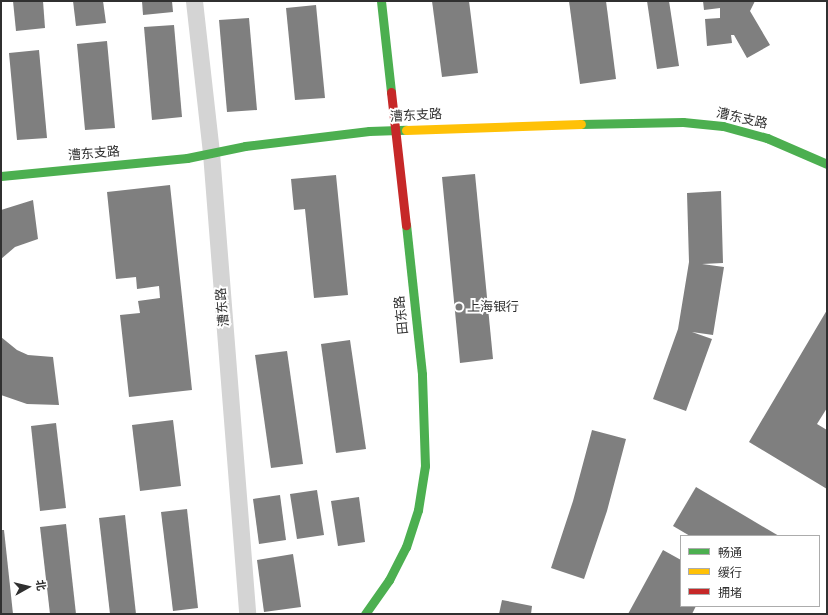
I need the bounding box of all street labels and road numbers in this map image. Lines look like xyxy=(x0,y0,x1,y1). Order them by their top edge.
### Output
street label: 漕东支路 xyxy=(715,106,769,132)
street label: 漕东支路 xyxy=(390,107,442,125)
street label: 漕东支路 xyxy=(67,144,121,164)
street label: 漕东路 xyxy=(214,287,232,327)
street label: 田东路 xyxy=(392,295,412,335)

